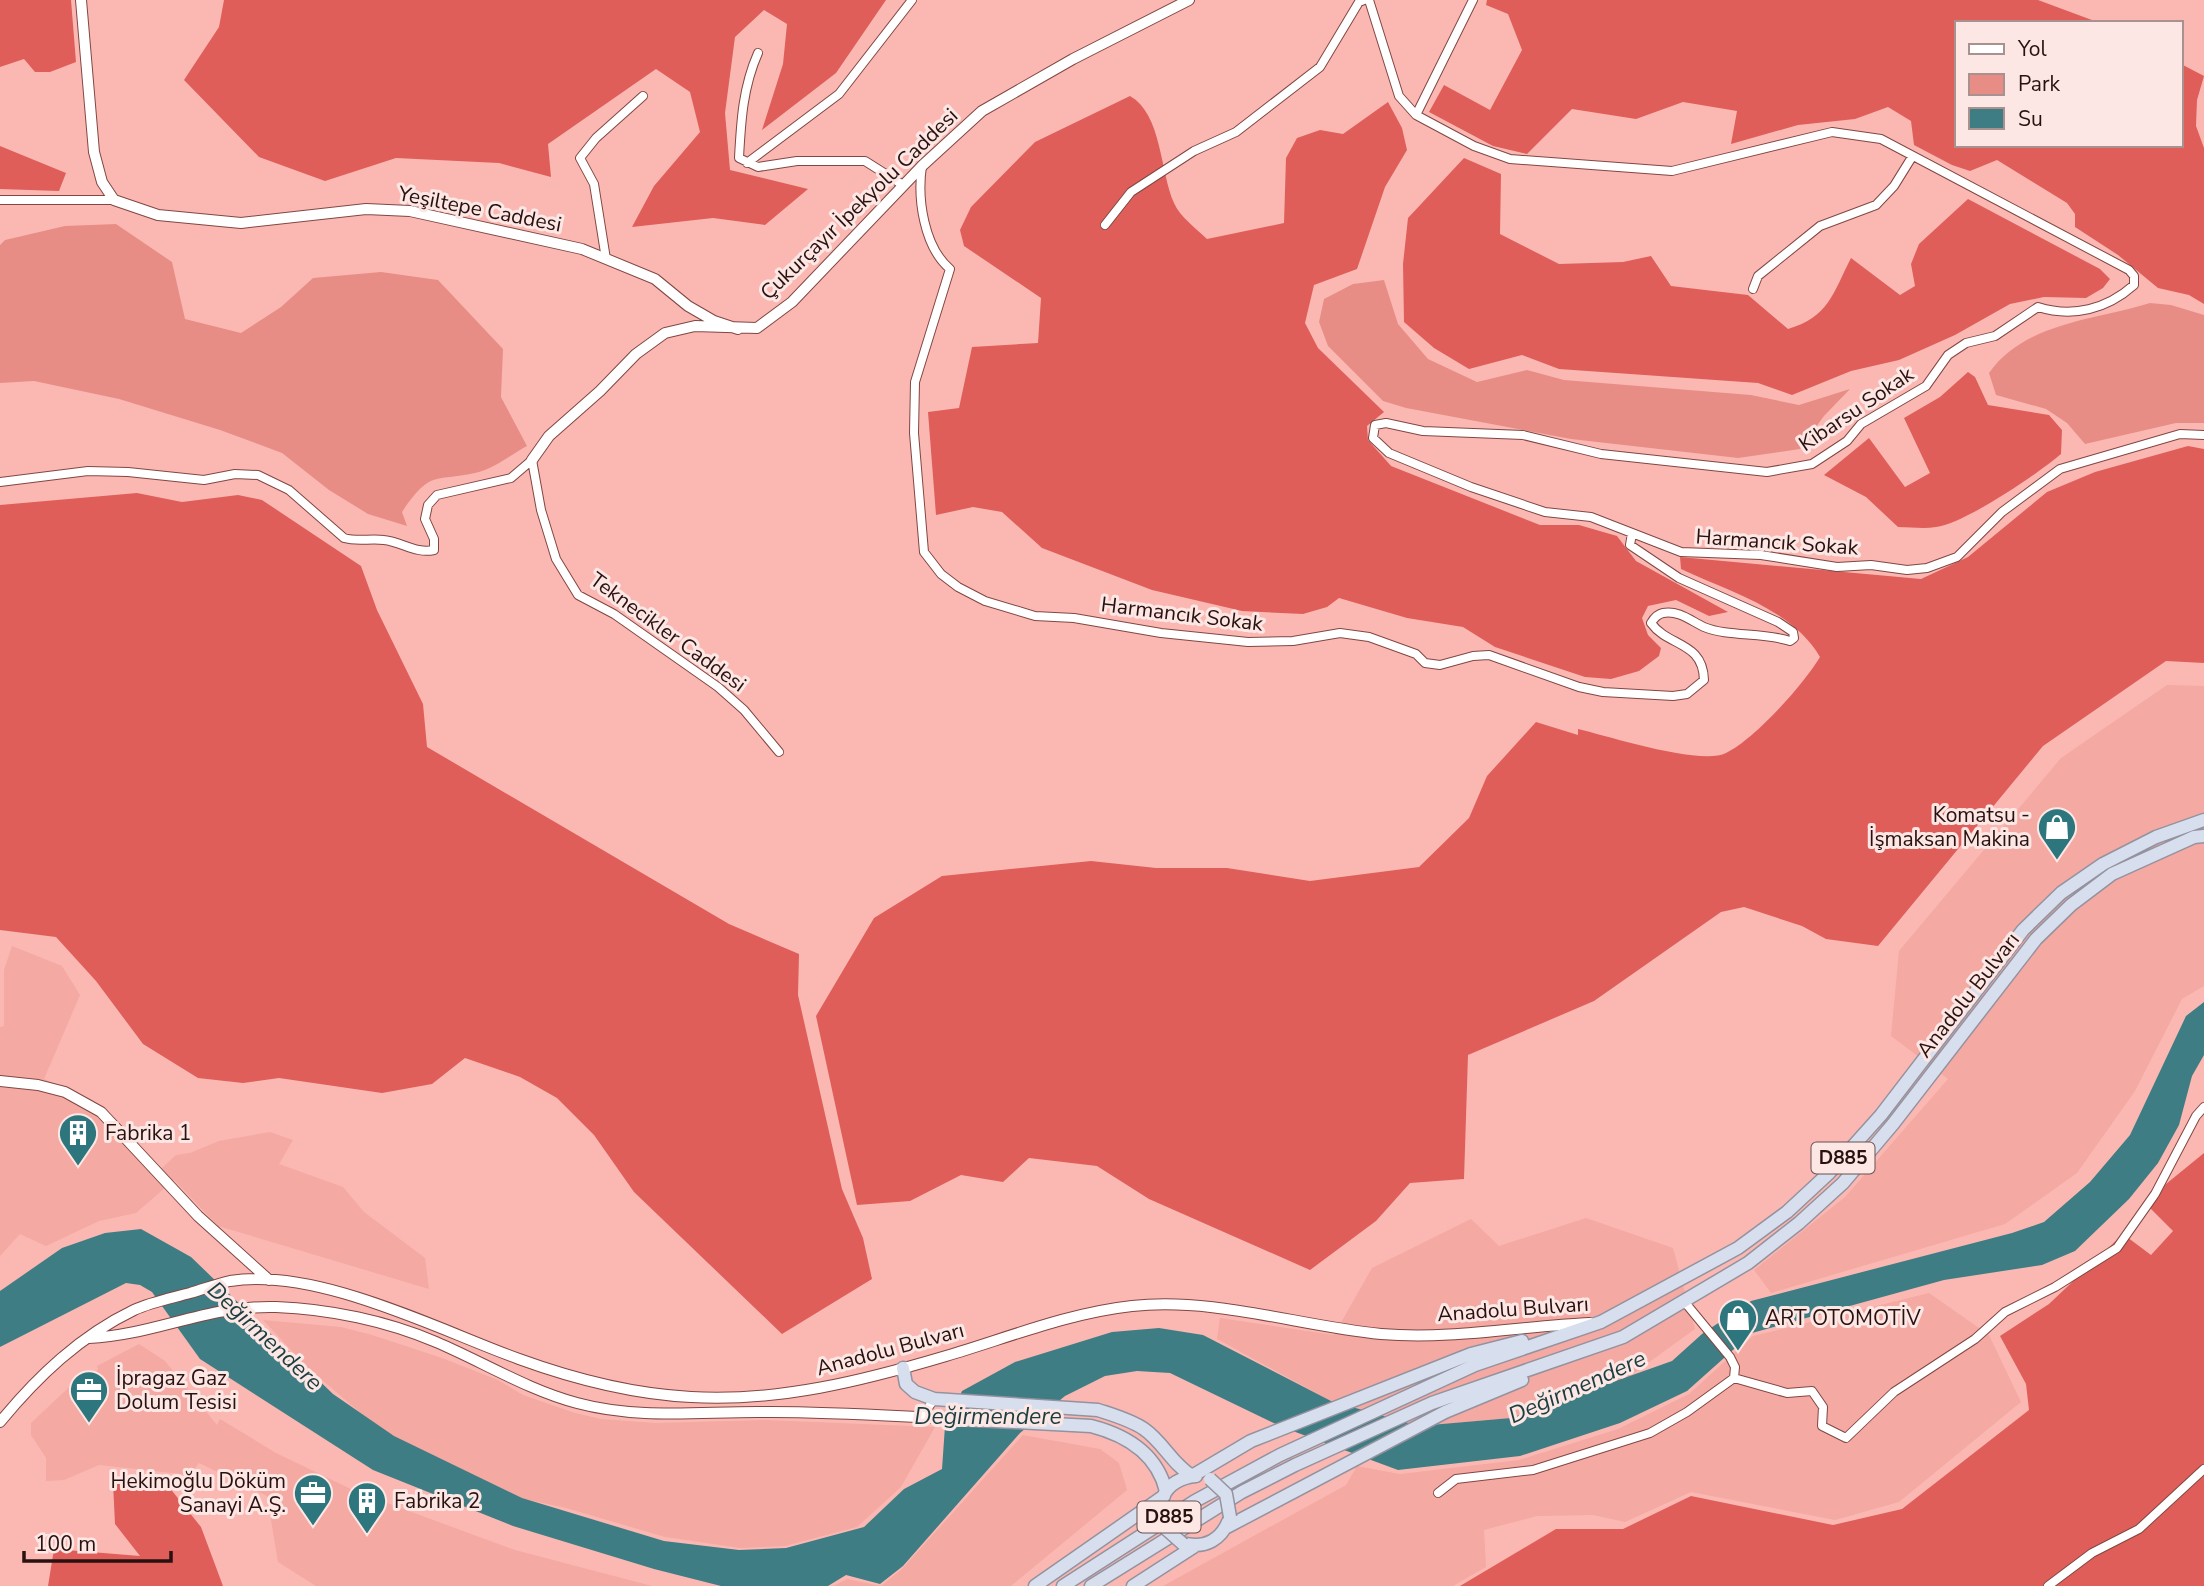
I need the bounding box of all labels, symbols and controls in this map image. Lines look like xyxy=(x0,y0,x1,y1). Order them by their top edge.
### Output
legend xyxy=(1955,21,2183,147)
text: Yol xyxy=(2017,35,2048,63)
text: Park xyxy=(2018,70,2060,98)
street label: Çukurçayır İpekyolu Caddesi xyxy=(754,102,964,306)
text: Su xyxy=(2018,105,2043,133)
street label: Yeşiltepe Caddesi xyxy=(395,179,564,239)
street label: Kibarsu Sokak xyxy=(1793,360,1919,458)
street label: Harmancık Sokak xyxy=(1695,522,1860,562)
street label: Teknecikler Caddesi xyxy=(584,566,752,698)
street label: Harmancık Sokak xyxy=(1100,590,1265,638)
place label: Komatsu - İşmaksan Makina xyxy=(1869,801,2030,853)
shop icon: Komatsu - İşmaksan Makina xyxy=(2036,806,2078,861)
street label: Anadolu Bulvarı xyxy=(1910,927,2026,1063)
building icon: Fabrika 1 xyxy=(57,1112,99,1167)
place label: Fabrika 1 xyxy=(105,1119,191,1147)
road number: D885 xyxy=(1812,1142,1874,1174)
water label: Değirmendere xyxy=(201,1274,329,1398)
street label: Anadolu Bulvarı xyxy=(1436,1290,1590,1328)
shop icon: ART OTOMOTİV xyxy=(1717,1297,1759,1352)
place label: ART OTOMOTİV xyxy=(1765,1304,1921,1332)
street label: Anadolu Bulvarı xyxy=(813,1316,967,1382)
water label: Değirmendere xyxy=(1503,1343,1651,1431)
place label: İpragaz Gaz Dolum Tesisi xyxy=(116,1364,237,1416)
office icon: İpragaz Gaz Dolum Tesisi xyxy=(68,1369,110,1424)
water label: Değirmendere xyxy=(914,1401,1062,1432)
place label: Hekimoğlu Döküm Sanayi A.Ş. xyxy=(111,1467,286,1519)
office icon: Hekimoğlu Döküm Sanayi A.Ş. xyxy=(292,1472,334,1527)
building icon: Fabrika 2 xyxy=(346,1480,388,1535)
place label: Fabrika 2 xyxy=(394,1487,480,1515)
road number: D885 xyxy=(1138,1502,1200,1532)
scale bar xyxy=(24,1520,172,1564)
text: 100 m xyxy=(35,1530,96,1558)

